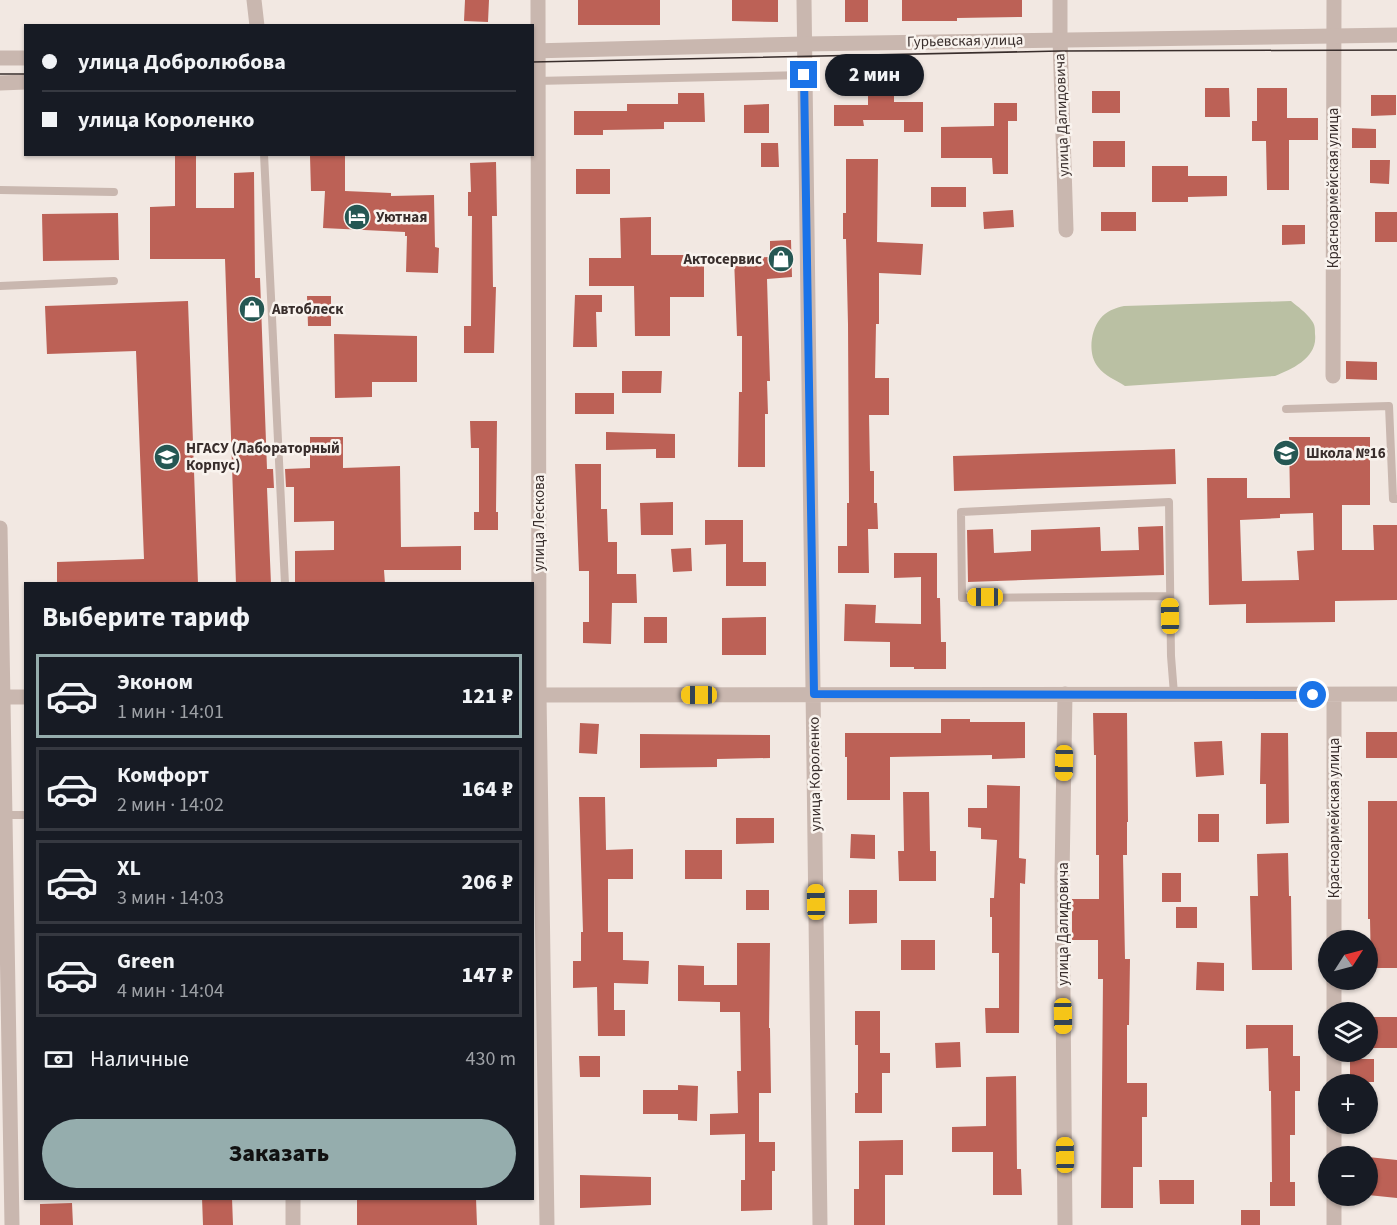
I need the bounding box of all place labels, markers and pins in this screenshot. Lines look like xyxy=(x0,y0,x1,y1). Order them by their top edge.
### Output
hotel icon: Уютная xyxy=(342,202,372,232)
place label: Уютная xyxy=(376,207,427,228)
shop icon: Актосервис xyxy=(766,244,796,274)
place label: Актосервис xyxy=(683,249,762,270)
shop icon: Автоблеск xyxy=(237,294,267,324)
place label: Автоблеск xyxy=(271,299,344,320)
place label: НГАСУ (Лабораторный Корпус) xyxy=(186,438,340,476)
school or university icon: Школа №16 xyxy=(1271,438,1301,468)
school or university icon: НГАСУ (Лабораторный Корпус) xyxy=(152,442,182,472)
place label: Школа №16 xyxy=(1306,443,1386,464)

